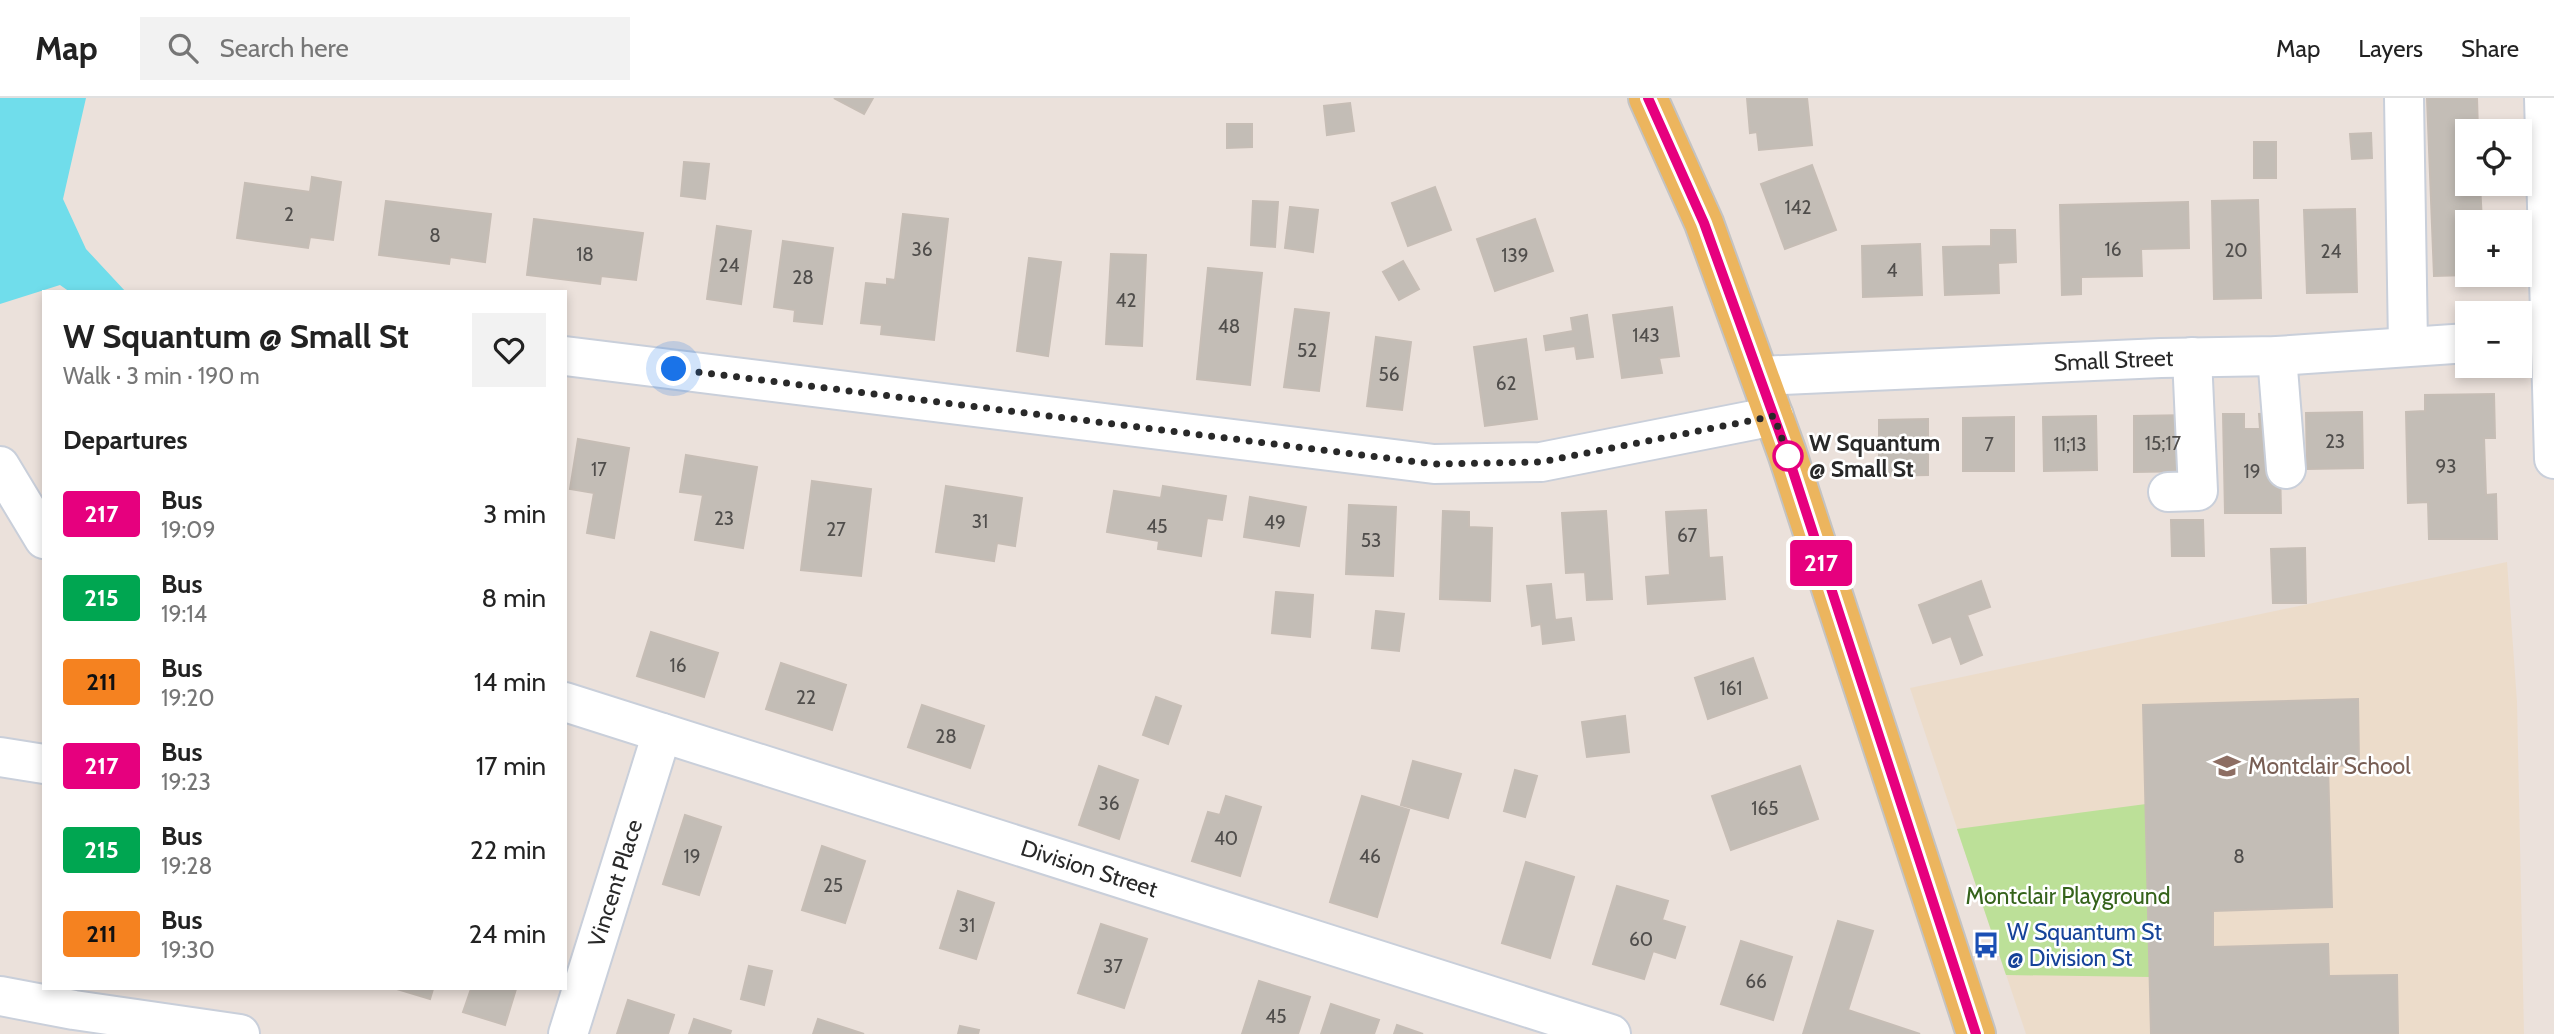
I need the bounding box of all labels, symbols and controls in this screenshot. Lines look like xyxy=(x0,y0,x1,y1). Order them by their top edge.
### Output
search box xyxy=(140,17,630,80)
text: Map xyxy=(35,28,98,68)
icon: search xyxy=(164,29,202,67)
text: Search here xyxy=(220,32,349,64)
text: Map xyxy=(2276,34,2320,63)
text: Layers xyxy=(2358,34,2423,63)
text: Share xyxy=(2461,34,2519,63)
map controls xyxy=(2455,119,2532,378)
button: locate xyxy=(2455,119,2532,196)
house number: 142 xyxy=(1784,196,1812,219)
house number: 2 xyxy=(284,203,294,226)
button: + xyxy=(2455,210,2532,287)
house number: 8 xyxy=(429,224,441,247)
house number: 36 xyxy=(911,238,933,261)
house number: 16 xyxy=(2105,238,2122,261)
house number: 20 xyxy=(2224,239,2248,262)
house number: 24 xyxy=(2321,240,2341,263)
house number: 18 xyxy=(576,243,594,266)
house number: 139 xyxy=(1501,244,1529,267)
house number: 24 xyxy=(719,254,739,277)
house number: 4 xyxy=(1887,259,1898,282)
house number: 28 xyxy=(792,266,814,289)
house number: 42 xyxy=(1116,289,1136,312)
button: − xyxy=(2455,301,2532,378)
button: heart xyxy=(472,313,546,387)
house number: 48 xyxy=(1218,315,1240,338)
text: W Squantum @ Small St xyxy=(63,316,409,356)
house number: 143 xyxy=(1632,324,1660,347)
house number: 52 xyxy=(1297,339,1317,362)
street label: Small Street xyxy=(2053,344,2174,377)
your location xyxy=(656,351,691,386)
text: Walk · 3 min · 190 m xyxy=(63,362,260,390)
house number: 56 xyxy=(1378,363,1400,386)
house number: 62 xyxy=(1496,372,1516,395)
text: Departures xyxy=(63,424,187,456)
place label: W Squantum @ Small St xyxy=(1809,429,1940,483)
house number: 23 xyxy=(2325,430,2345,453)
house number: 15;17 xyxy=(2145,432,2182,455)
house number: 7 xyxy=(1984,433,1994,456)
house number: 11;13 xyxy=(2054,433,2086,456)
marker: W Squantum @ Small St xyxy=(1773,441,1803,471)
house number: 93 xyxy=(2435,455,2457,478)
house number: 17 xyxy=(591,458,607,481)
house number: 19 xyxy=(2244,460,2261,483)
text: Bus xyxy=(161,484,202,516)
text: 3 min xyxy=(483,498,546,530)
text: 217 xyxy=(85,499,118,528)
house number: 23 xyxy=(714,507,734,530)
house number: 31 xyxy=(972,510,988,533)
house number: 49 xyxy=(1264,511,1286,534)
house number: 45 xyxy=(1146,515,1168,538)
text: 19:09 xyxy=(161,516,215,544)
house number: 27 xyxy=(826,518,846,541)
house number: 67 xyxy=(1677,524,1698,547)
house number: 53 xyxy=(1361,529,1381,552)
line badge: 217 xyxy=(1781,540,1861,586)
text: 217 xyxy=(1804,548,1838,577)
text: Bus xyxy=(161,568,202,600)
text: 8 min xyxy=(482,582,546,614)
text: 215 xyxy=(84,583,119,612)
text: 19:14 xyxy=(161,600,207,628)
text: Bus xyxy=(161,652,202,684)
house number: 16 xyxy=(670,654,687,677)
text: 14 min xyxy=(474,666,546,698)
text: 211 xyxy=(86,667,117,696)
house number: 161 xyxy=(1719,677,1743,700)
text: 19:20 xyxy=(161,684,214,712)
house number: 22 xyxy=(796,686,816,709)
house number: 28 xyxy=(935,725,957,748)
text: Bus xyxy=(161,736,202,768)
text: 17 min xyxy=(476,750,546,782)
text: 217 xyxy=(85,751,118,780)
school or university icon: Montclair School xyxy=(2212,751,2242,781)
place label: Montclair School xyxy=(2248,752,2411,780)
text: 19:23 xyxy=(161,768,211,796)
house number: 36 xyxy=(1098,792,1120,815)
house number: 165 xyxy=(1751,797,1779,820)
street label: Vincent Place xyxy=(582,816,648,950)
text: Bus xyxy=(161,820,202,852)
house number: 40 xyxy=(1214,827,1238,850)
text: 22 min xyxy=(470,834,546,866)
street label: Division Street xyxy=(1017,834,1161,903)
text: 215 xyxy=(84,835,119,864)
house number: 19 xyxy=(684,845,701,868)
house number: 46 xyxy=(1359,845,1381,868)
house number: 8 xyxy=(2233,845,2245,868)
text: 19:28 xyxy=(161,852,212,880)
house number: 25 xyxy=(823,874,843,897)
park label: Montclair Playground xyxy=(1966,882,2170,910)
text: Bus xyxy=(161,904,202,936)
house number: 31 xyxy=(959,914,975,937)
text: 24 min xyxy=(469,918,546,950)
place label: W Squantum St @ Division St xyxy=(2007,918,2162,972)
text: 211 xyxy=(86,919,117,948)
house number: 60 xyxy=(1629,928,1653,951)
bus stop icon: W Squantum St @ Division St xyxy=(1971,930,2001,960)
text: 19:30 xyxy=(161,936,215,964)
house number: 37 xyxy=(1103,955,1123,978)
house number: 66 xyxy=(1745,970,1767,993)
house number: 45 xyxy=(1265,1005,1287,1028)

